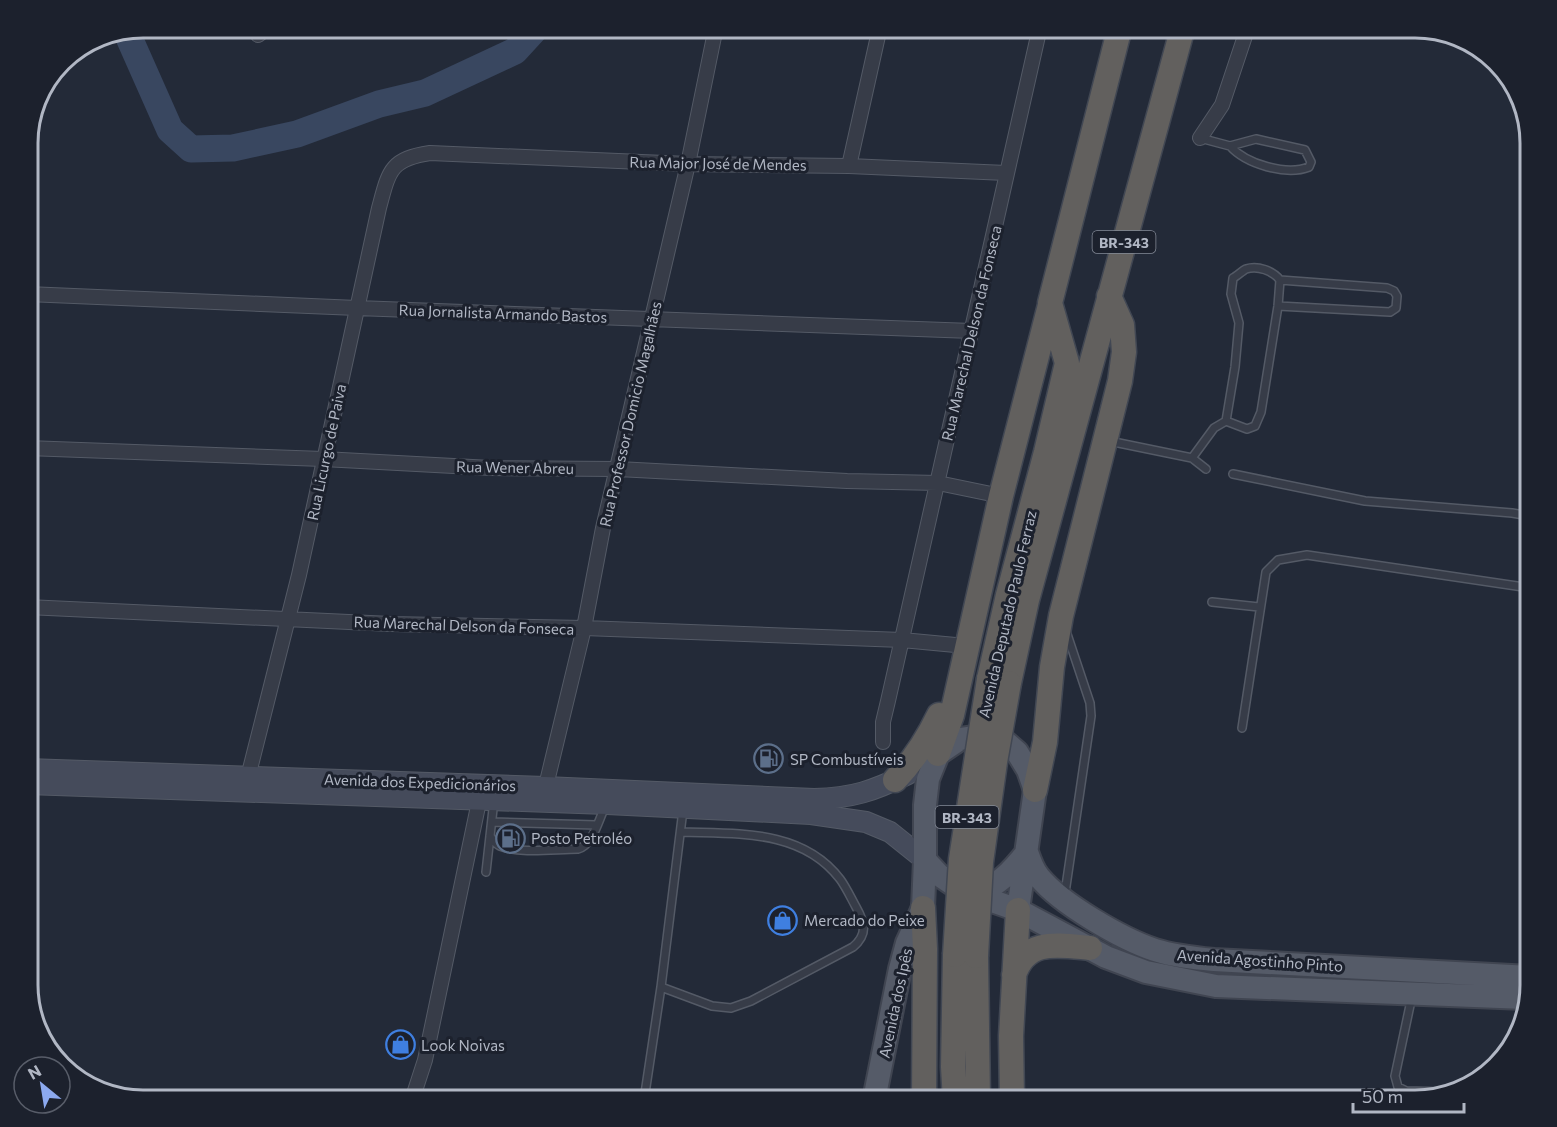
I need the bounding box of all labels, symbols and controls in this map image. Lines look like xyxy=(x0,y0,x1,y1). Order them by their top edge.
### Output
street label: Rua Major José de Mendes xyxy=(629,152,807,174)
street label: Rua Marechal Delson da Fonseca xyxy=(937,224,1005,442)
road number: BR-343 xyxy=(1092,231,1156,253)
street label: Rua Professor Domicio Magalhães xyxy=(595,299,665,529)
street label: Rua Jornalista Armando Bastos xyxy=(398,300,608,326)
street label: Rua Licurgo de Paiva xyxy=(303,382,349,522)
street label: Rua Wener Abreu xyxy=(456,457,574,477)
street label: Avenida Deputado Paulo Ferraz xyxy=(974,509,1040,719)
street label: Rua Marechal Delson da Fonseca xyxy=(353,612,575,638)
fuel station icon: SP Combustíveis xyxy=(753,743,785,775)
place label: SP Combustíveis xyxy=(790,750,904,768)
street label: Avenida dos Expedicionários xyxy=(324,770,517,794)
road number: BR-343 xyxy=(936,806,998,828)
fuel station icon: Posto Petroléo xyxy=(494,822,526,854)
place label: Posto Petroléo xyxy=(531,829,632,847)
shop icon: Mercado do Peixe xyxy=(767,904,799,936)
place label: Mercado do Peixe xyxy=(804,911,925,929)
street label: Avenida Agostinho Pinto xyxy=(1176,945,1344,975)
street label: Avenida dos Ipês xyxy=(875,946,915,1060)
shop icon: Look Noivas xyxy=(384,1029,416,1061)
place label: Look Noivas xyxy=(421,1036,505,1054)
north arrow xyxy=(12,1055,72,1115)
text: N xyxy=(24,1060,44,1083)
scale bar xyxy=(1353,1076,1464,1114)
text: 50 m xyxy=(1362,1085,1403,1107)

